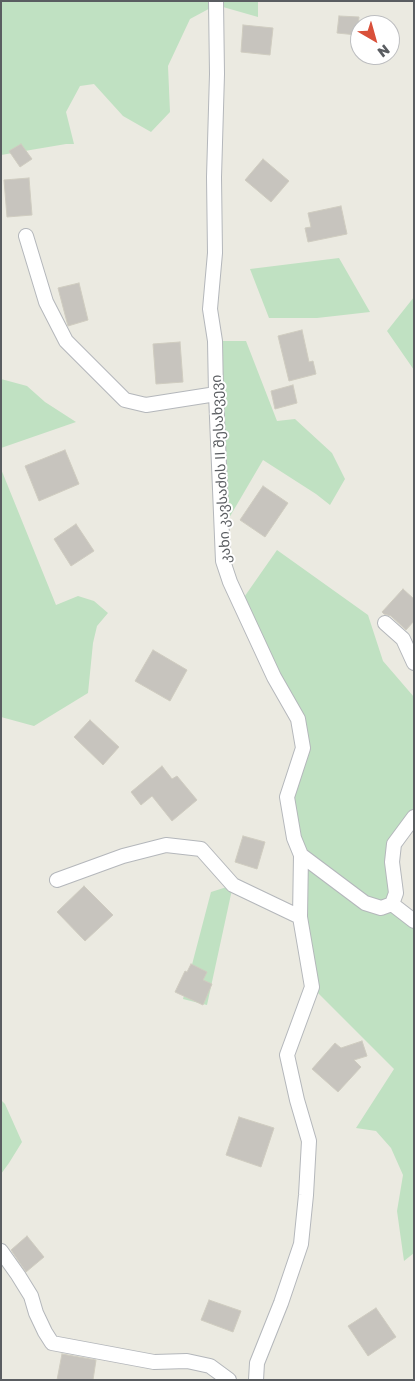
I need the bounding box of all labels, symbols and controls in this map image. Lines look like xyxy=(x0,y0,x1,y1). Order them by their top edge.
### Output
north arrow xyxy=(350,15,400,65)
text: N xyxy=(375,41,393,61)
street label: კახი კავსაძის II შესახვევი xyxy=(208,374,234,564)

